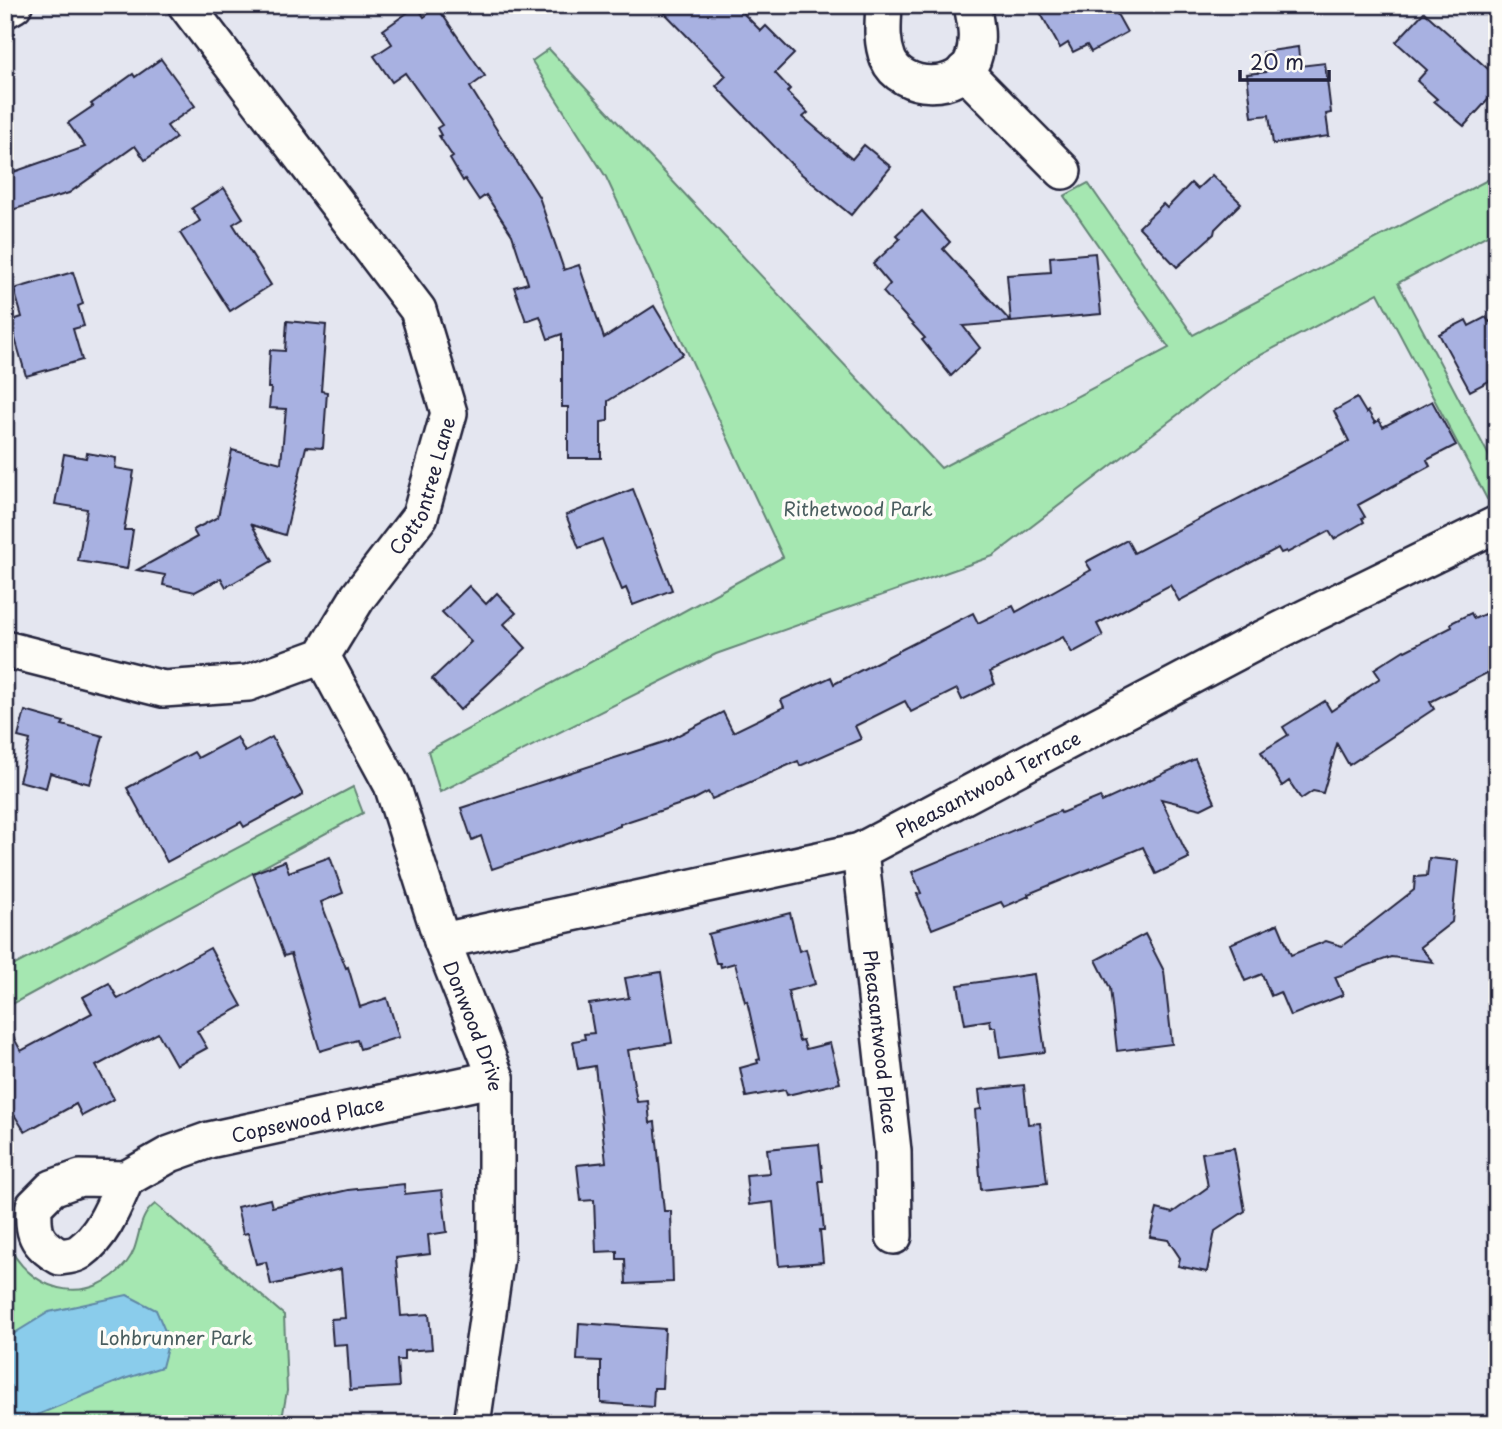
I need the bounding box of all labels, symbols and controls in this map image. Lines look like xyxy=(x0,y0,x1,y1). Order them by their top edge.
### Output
scale bar xyxy=(1240,38,1329,82)
text: 20 m xyxy=(1250,45,1304,77)
street label: Cottontree Lane xyxy=(382,413,461,560)
park label: Rithetwood Park xyxy=(783,494,933,522)
street label: Pheasantwood Terrace xyxy=(890,723,1085,844)
street label: Pheasantwood Place xyxy=(857,948,905,1135)
street label: Donwood Drive xyxy=(437,957,510,1091)
street label: Copsewood Place xyxy=(229,1089,387,1149)
park label: Lohbrunner Park xyxy=(99,1323,253,1351)

